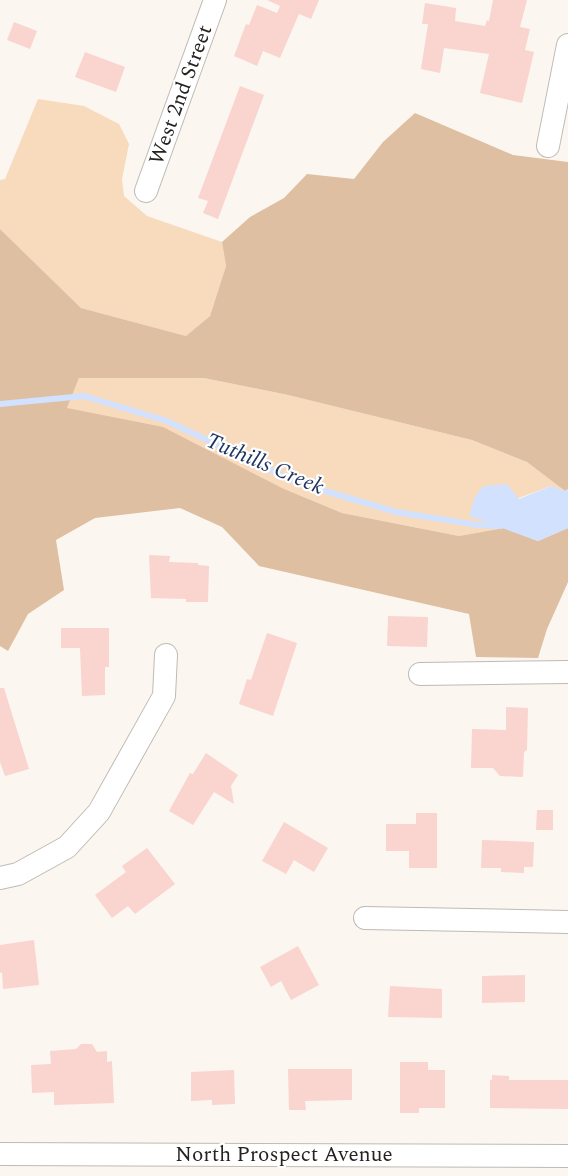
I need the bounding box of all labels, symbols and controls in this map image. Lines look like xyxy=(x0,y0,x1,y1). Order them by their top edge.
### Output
street label: West 2nd Street xyxy=(141,21,221,169)
water label: Tuthills Creek xyxy=(201,424,329,504)
street label: North Prospect Avenue xyxy=(175,1139,393,1171)

